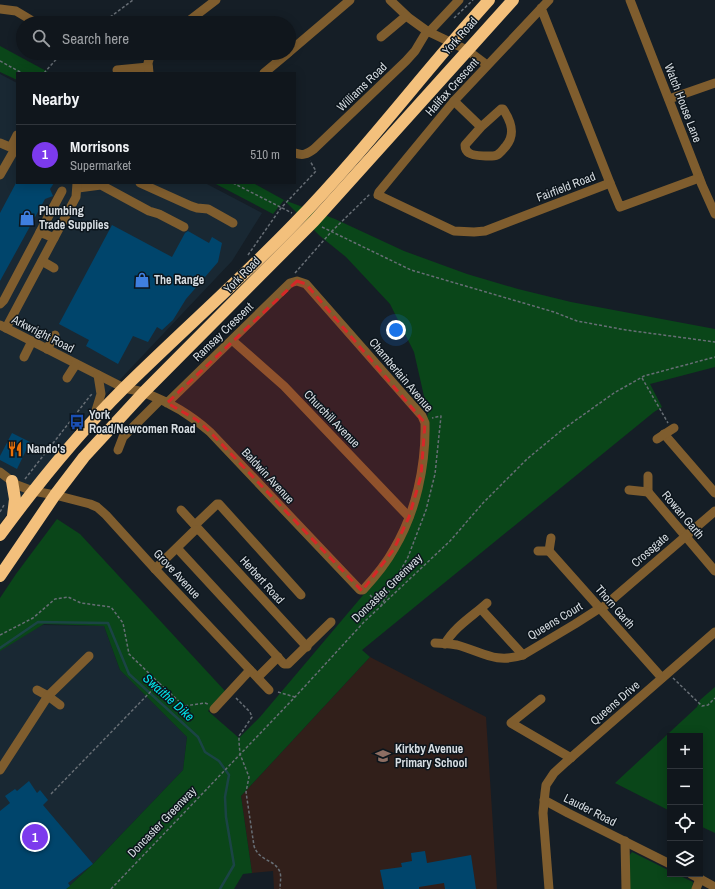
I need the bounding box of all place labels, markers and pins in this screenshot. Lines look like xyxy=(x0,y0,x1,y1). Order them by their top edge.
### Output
place label: Plumbing Trade Supplies xyxy=(39,203,110,233)
shop icon: Plumbing Trade Supplies xyxy=(18,209,36,227)
shop icon: The Range xyxy=(133,271,151,289)
place label: The Range xyxy=(154,272,205,288)
place label: York Road/Newcomen Road xyxy=(89,407,196,437)
bus stop icon: York Road/Newcomen Road xyxy=(68,413,86,431)
restaurant icon: Nando's xyxy=(6,440,24,458)
place label: Nando's xyxy=(27,441,66,457)
place label: Kirkby Avenue Primary School xyxy=(395,741,467,771)
school or university icon: Kirkby Avenue Primary School xyxy=(374,747,392,765)
pin: 1 xyxy=(22,822,48,852)

